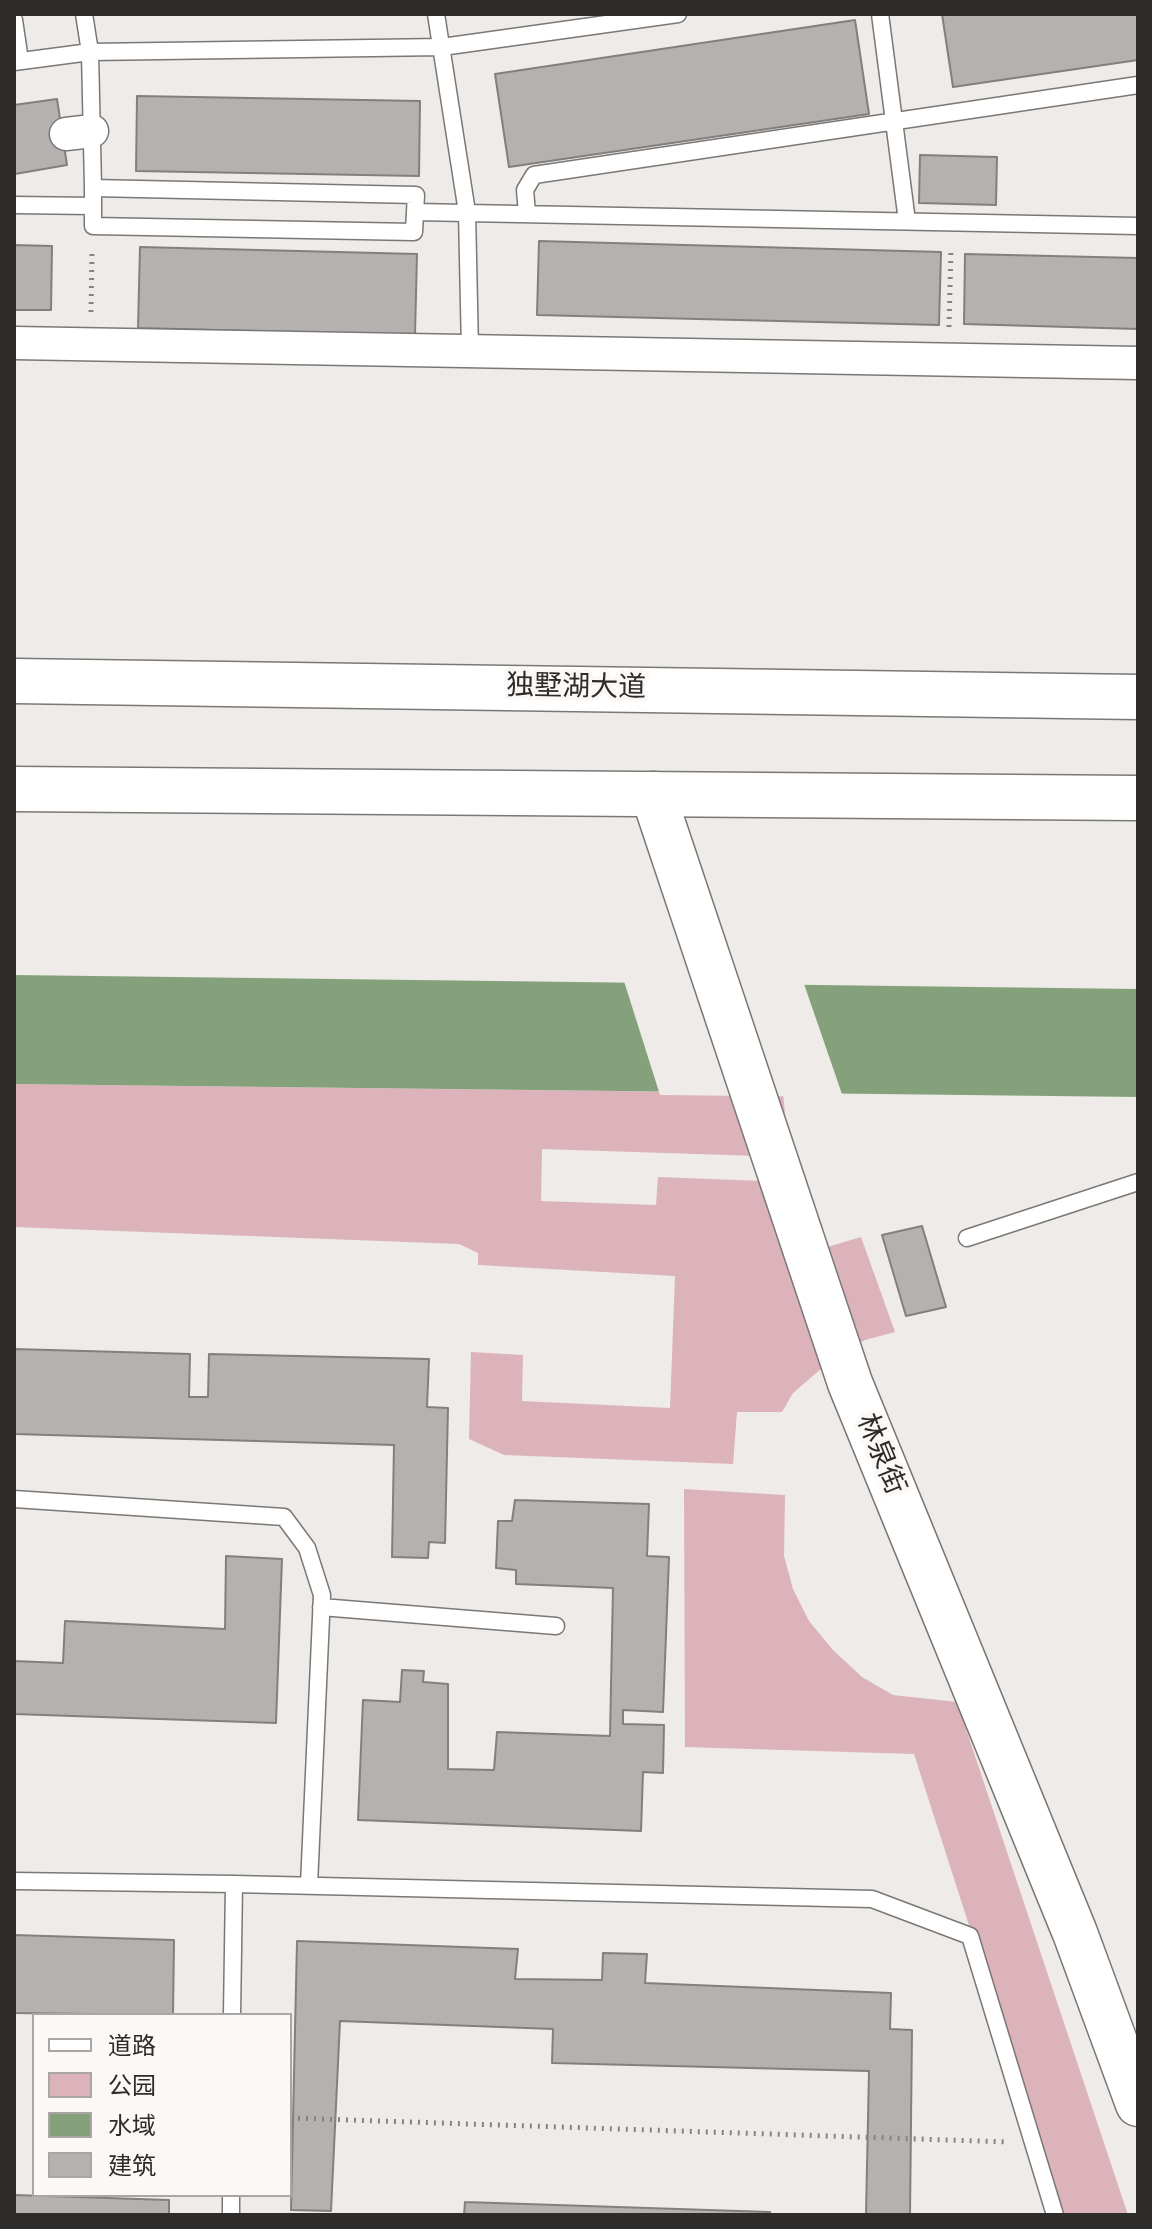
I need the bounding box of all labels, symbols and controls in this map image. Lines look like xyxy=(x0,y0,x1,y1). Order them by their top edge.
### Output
street label: 独墅湖大道 xyxy=(506,671,646,707)
street label: 林泉街 xyxy=(848,1410,910,1500)
legend xyxy=(32,2013,292,2197)
text: 道路 xyxy=(108,2029,156,2064)
text: 公园 xyxy=(108,2069,156,2104)
text: 水域 xyxy=(108,2109,156,2144)
text: 建筑 xyxy=(108,2149,156,2184)

